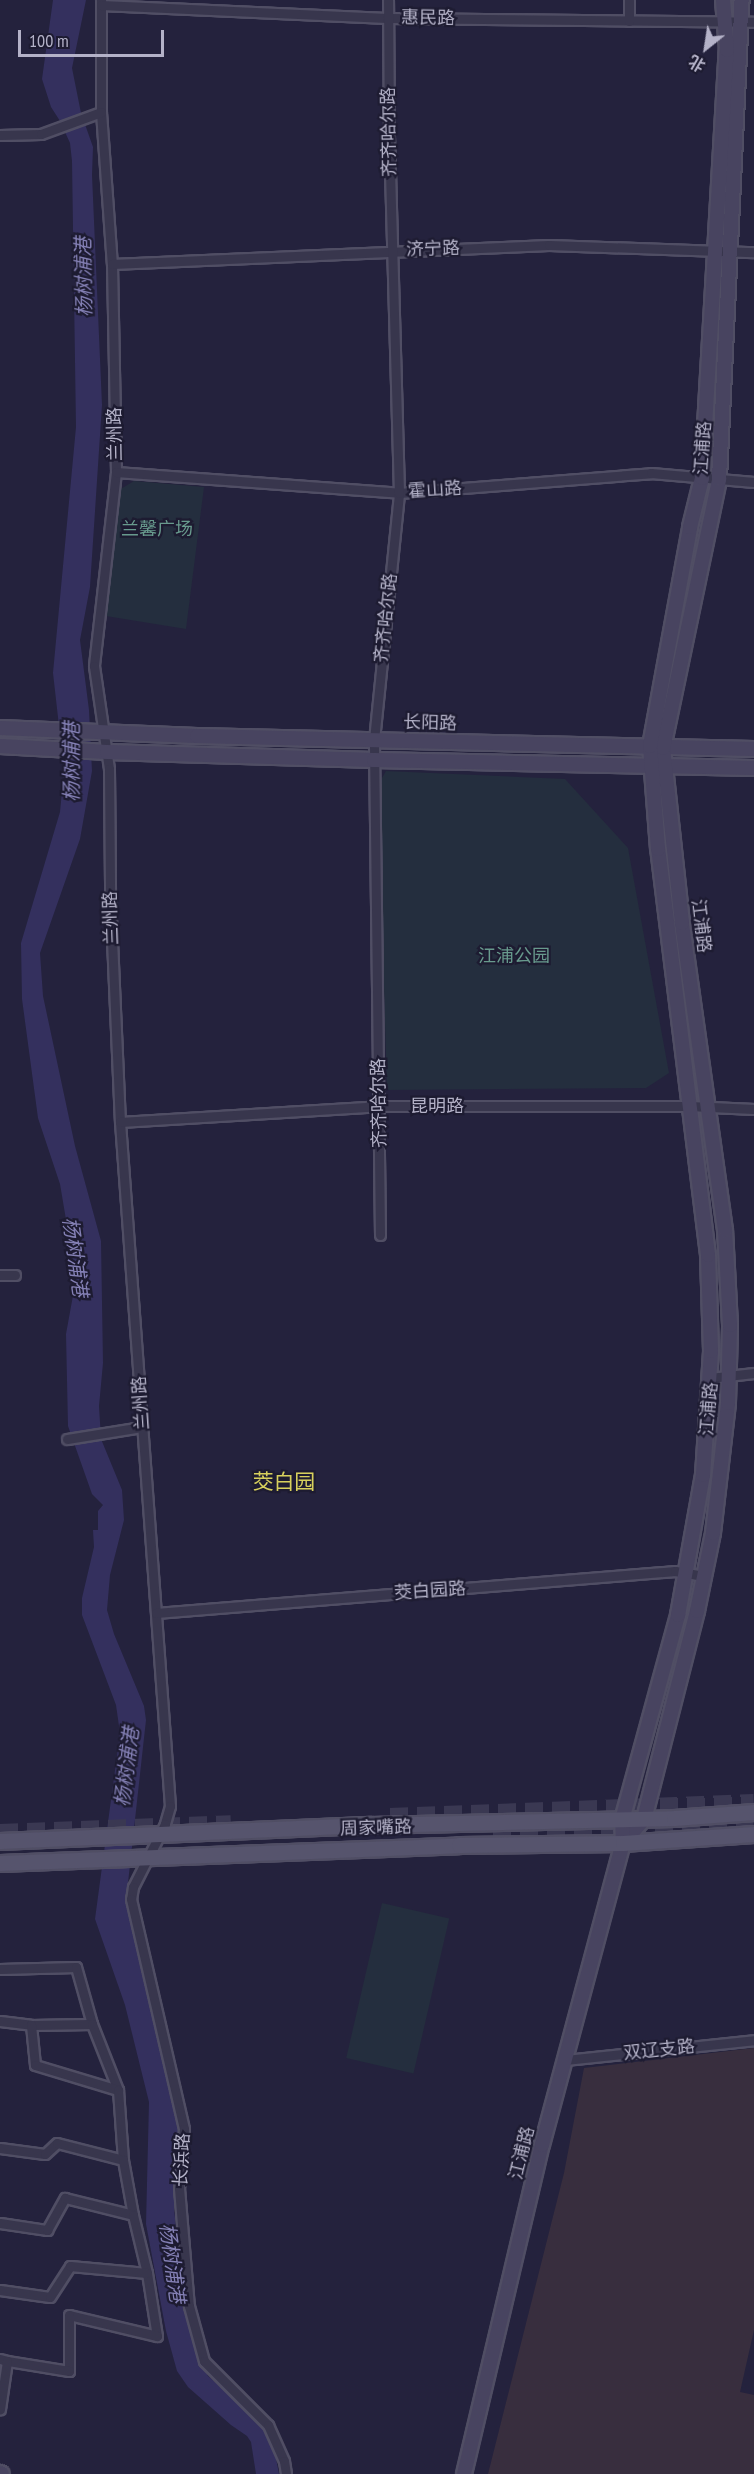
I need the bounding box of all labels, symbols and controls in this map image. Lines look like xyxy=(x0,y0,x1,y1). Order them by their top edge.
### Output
street label: 惠民路 xyxy=(401,7,455,29)
scale bar xyxy=(21,18,166,56)
north arrow xyxy=(676,18,736,78)
text: 100 m xyxy=(29,29,69,52)
text: 北 xyxy=(685,51,709,76)
street label: 齐齐哈尔路 xyxy=(377,87,401,177)
water label: 杨树浦港 xyxy=(71,237,97,317)
street label: 济宁路 xyxy=(406,237,460,261)
street label: 兰州路 xyxy=(104,407,126,461)
street label: 江浦路 xyxy=(690,420,716,476)
street label: 霍山路 xyxy=(407,477,463,503)
park label: 兰馨广场 xyxy=(121,518,193,540)
street label: 齐齐哈尔路 xyxy=(371,572,401,664)
street label: 长阳路 xyxy=(403,711,457,735)
water label: 杨树浦港 xyxy=(60,722,84,802)
street label: 兰州路 xyxy=(99,891,123,945)
street label: 江浦路 xyxy=(687,898,715,954)
park label: 江浦公园 xyxy=(478,945,550,967)
street label: 齐齐哈尔路 xyxy=(367,1058,391,1148)
street label: 昆明路 xyxy=(410,1095,464,1117)
water label: 杨树浦港 xyxy=(58,1216,92,1298)
street label: 兰州路 xyxy=(128,1375,154,1431)
street label: 江浦路 xyxy=(696,1381,722,1437)
district label: 茭白园 xyxy=(253,1469,315,1495)
street label: 茭白园路 xyxy=(393,1578,467,1604)
water label: 杨树浦港 xyxy=(110,1726,144,1808)
street label: 周家嘴路 xyxy=(340,1816,412,1840)
street label: 双辽支路 xyxy=(622,2035,696,2065)
street label: 江浦路 xyxy=(505,2124,539,2182)
street label: 长浜路 xyxy=(170,2132,194,2188)
water label: 杨树浦港 xyxy=(155,2222,189,2304)

